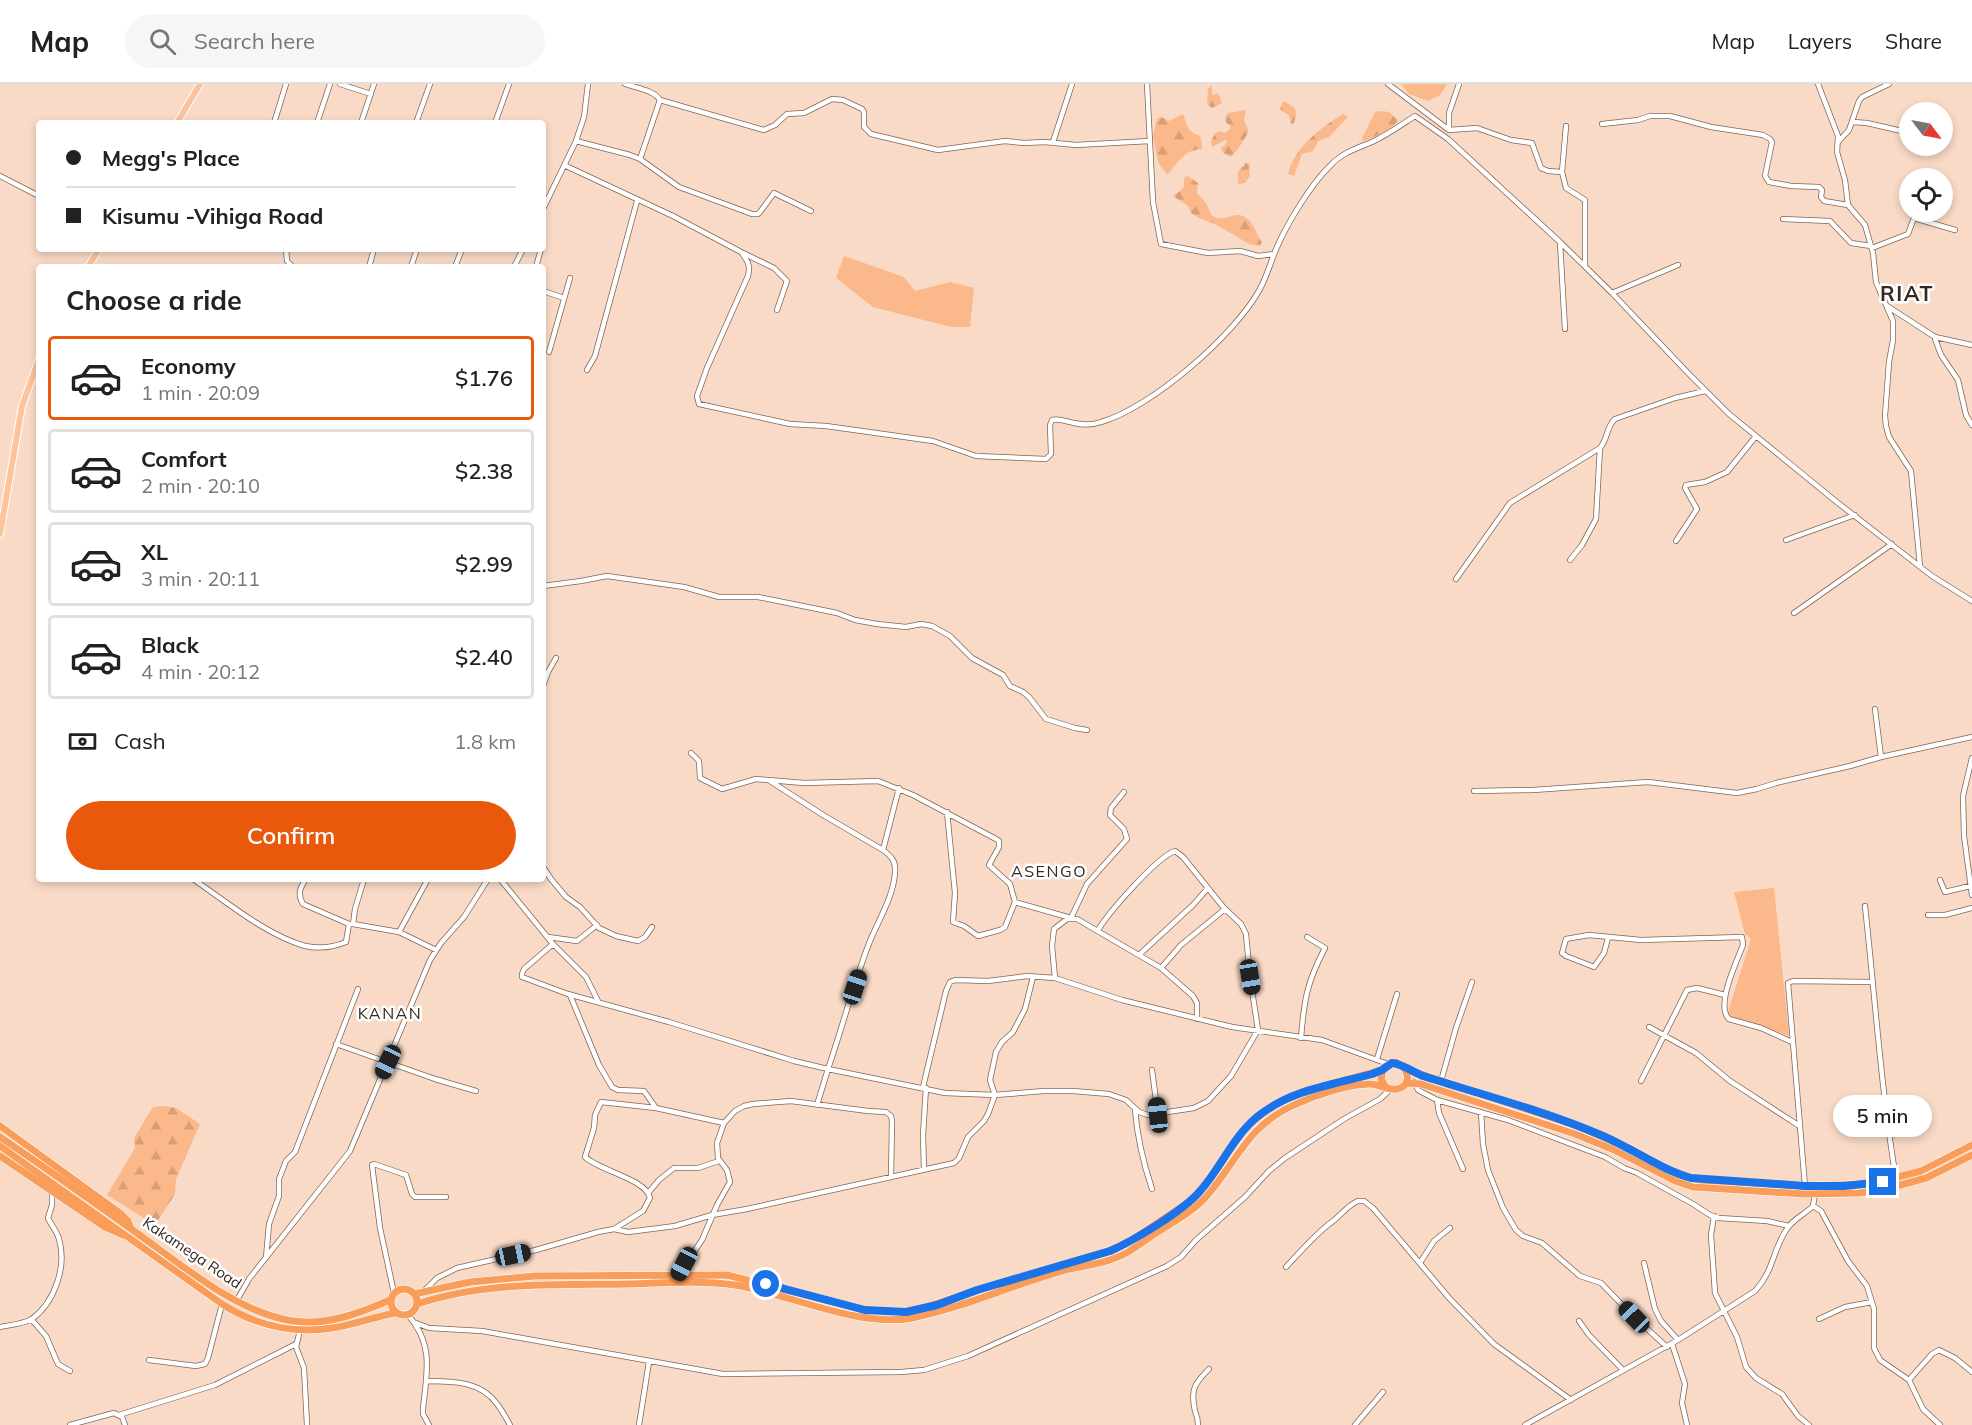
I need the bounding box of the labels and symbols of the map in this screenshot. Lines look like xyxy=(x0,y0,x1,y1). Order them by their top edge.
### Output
north arrow xyxy=(1899,102,1953,156)
district label: RIAT xyxy=(1880,280,1934,306)
district label: ASENGO xyxy=(1011,861,1087,881)
car xyxy=(1238,958,1262,996)
car xyxy=(841,967,869,1007)
district label: KANAN xyxy=(358,1003,422,1023)
car xyxy=(372,1042,404,1082)
callout: 5 min xyxy=(1834,1095,1932,1137)
car xyxy=(1147,1096,1169,1134)
route end xyxy=(1869,1168,1896,1195)
street label: Kakamega Road xyxy=(139,1212,245,1293)
car xyxy=(494,1242,532,1268)
car xyxy=(668,1244,700,1284)
route start xyxy=(752,1270,779,1297)
car xyxy=(1615,1298,1653,1336)

